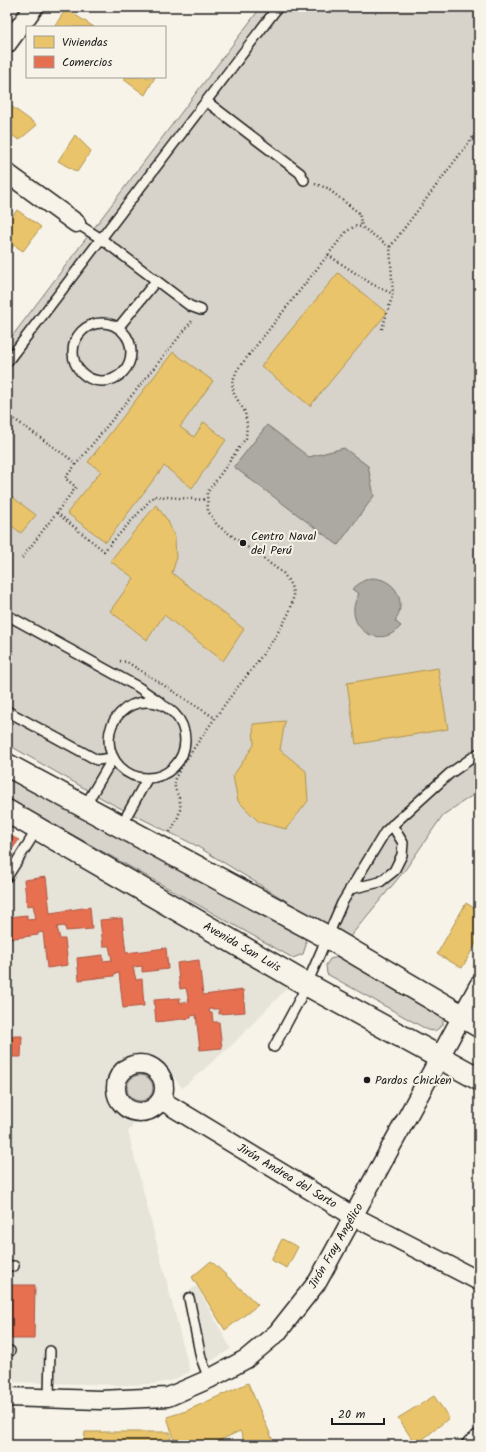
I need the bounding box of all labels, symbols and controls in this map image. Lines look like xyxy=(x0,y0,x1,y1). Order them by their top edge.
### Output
legend xyxy=(26,26,166,78)
text: Viviendas xyxy=(62,33,108,52)
text: Comercios xyxy=(62,53,112,72)
place label: Centro Naval del Perú xyxy=(251,527,316,560)
marker: Centro Naval del Perú xyxy=(238,538,248,548)
street label: Avenida San Luis xyxy=(200,917,284,977)
place label: Pardos Chicken xyxy=(375,1071,452,1090)
marker: Pardos Chicken xyxy=(362,1075,372,1085)
street label: Jirón Andrea del Sarto xyxy=(233,1139,341,1213)
street label: Jirón Fray Angélico xyxy=(304,1199,368,1293)
scale bar xyxy=(332,1400,384,1426)
text: 20 m xyxy=(338,1405,366,1424)

